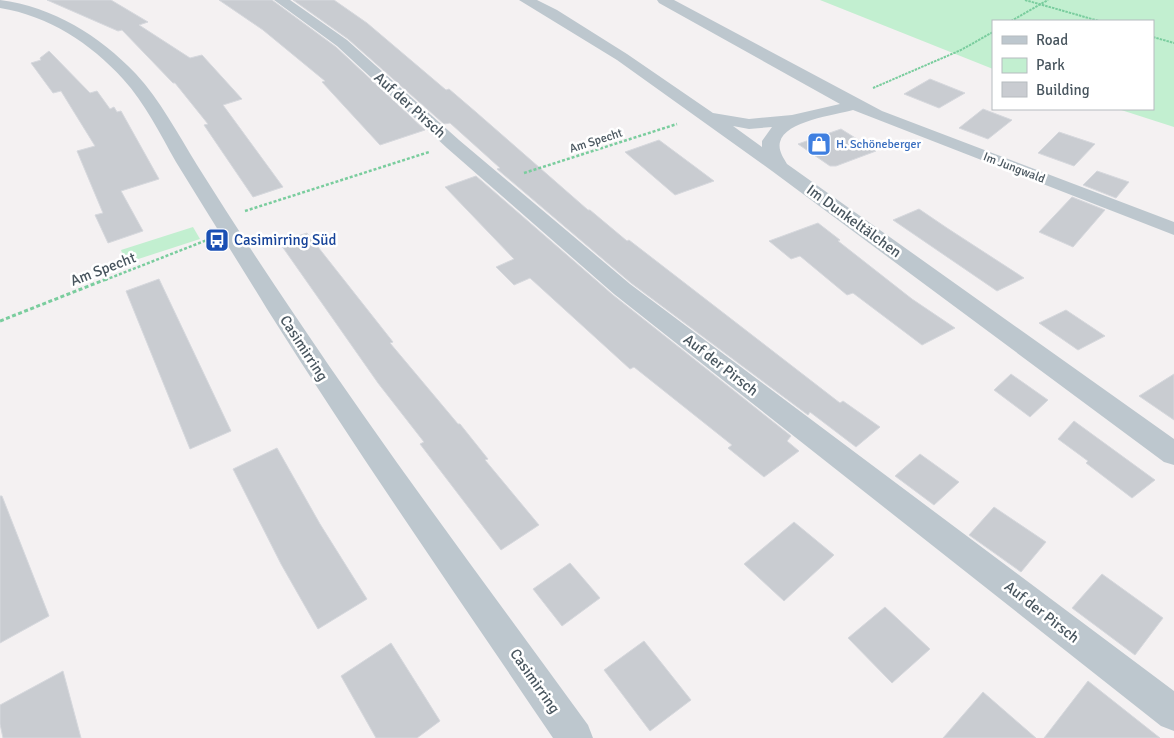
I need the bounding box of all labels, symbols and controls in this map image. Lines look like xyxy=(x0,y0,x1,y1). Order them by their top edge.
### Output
legend xyxy=(992,20,1154,110)
text: Road xyxy=(1036,31,1068,49)
text: Park xyxy=(1036,56,1065,74)
street label: Auf der Pirsch xyxy=(371,68,449,142)
text: Building xyxy=(1036,81,1090,99)
street label: Am Specht xyxy=(568,125,624,157)
shop icon: H. Schöneberger xyxy=(806,131,832,157)
place label: H. Schöneberger xyxy=(836,137,922,152)
street label: Im Jungwald xyxy=(981,149,1047,187)
street label: Im Dunkeltälchen xyxy=(803,181,905,261)
bus stop icon: Casimirring Süd xyxy=(204,227,230,253)
place label: Casimirring Süd xyxy=(234,231,337,249)
street label: Am Specht xyxy=(68,248,138,290)
street label: Casimirring xyxy=(276,312,332,384)
street label: Auf der Pirsch xyxy=(680,330,762,400)
street label: Auf der Pirsch xyxy=(1001,577,1083,647)
street label: Casimirring xyxy=(506,645,564,717)

